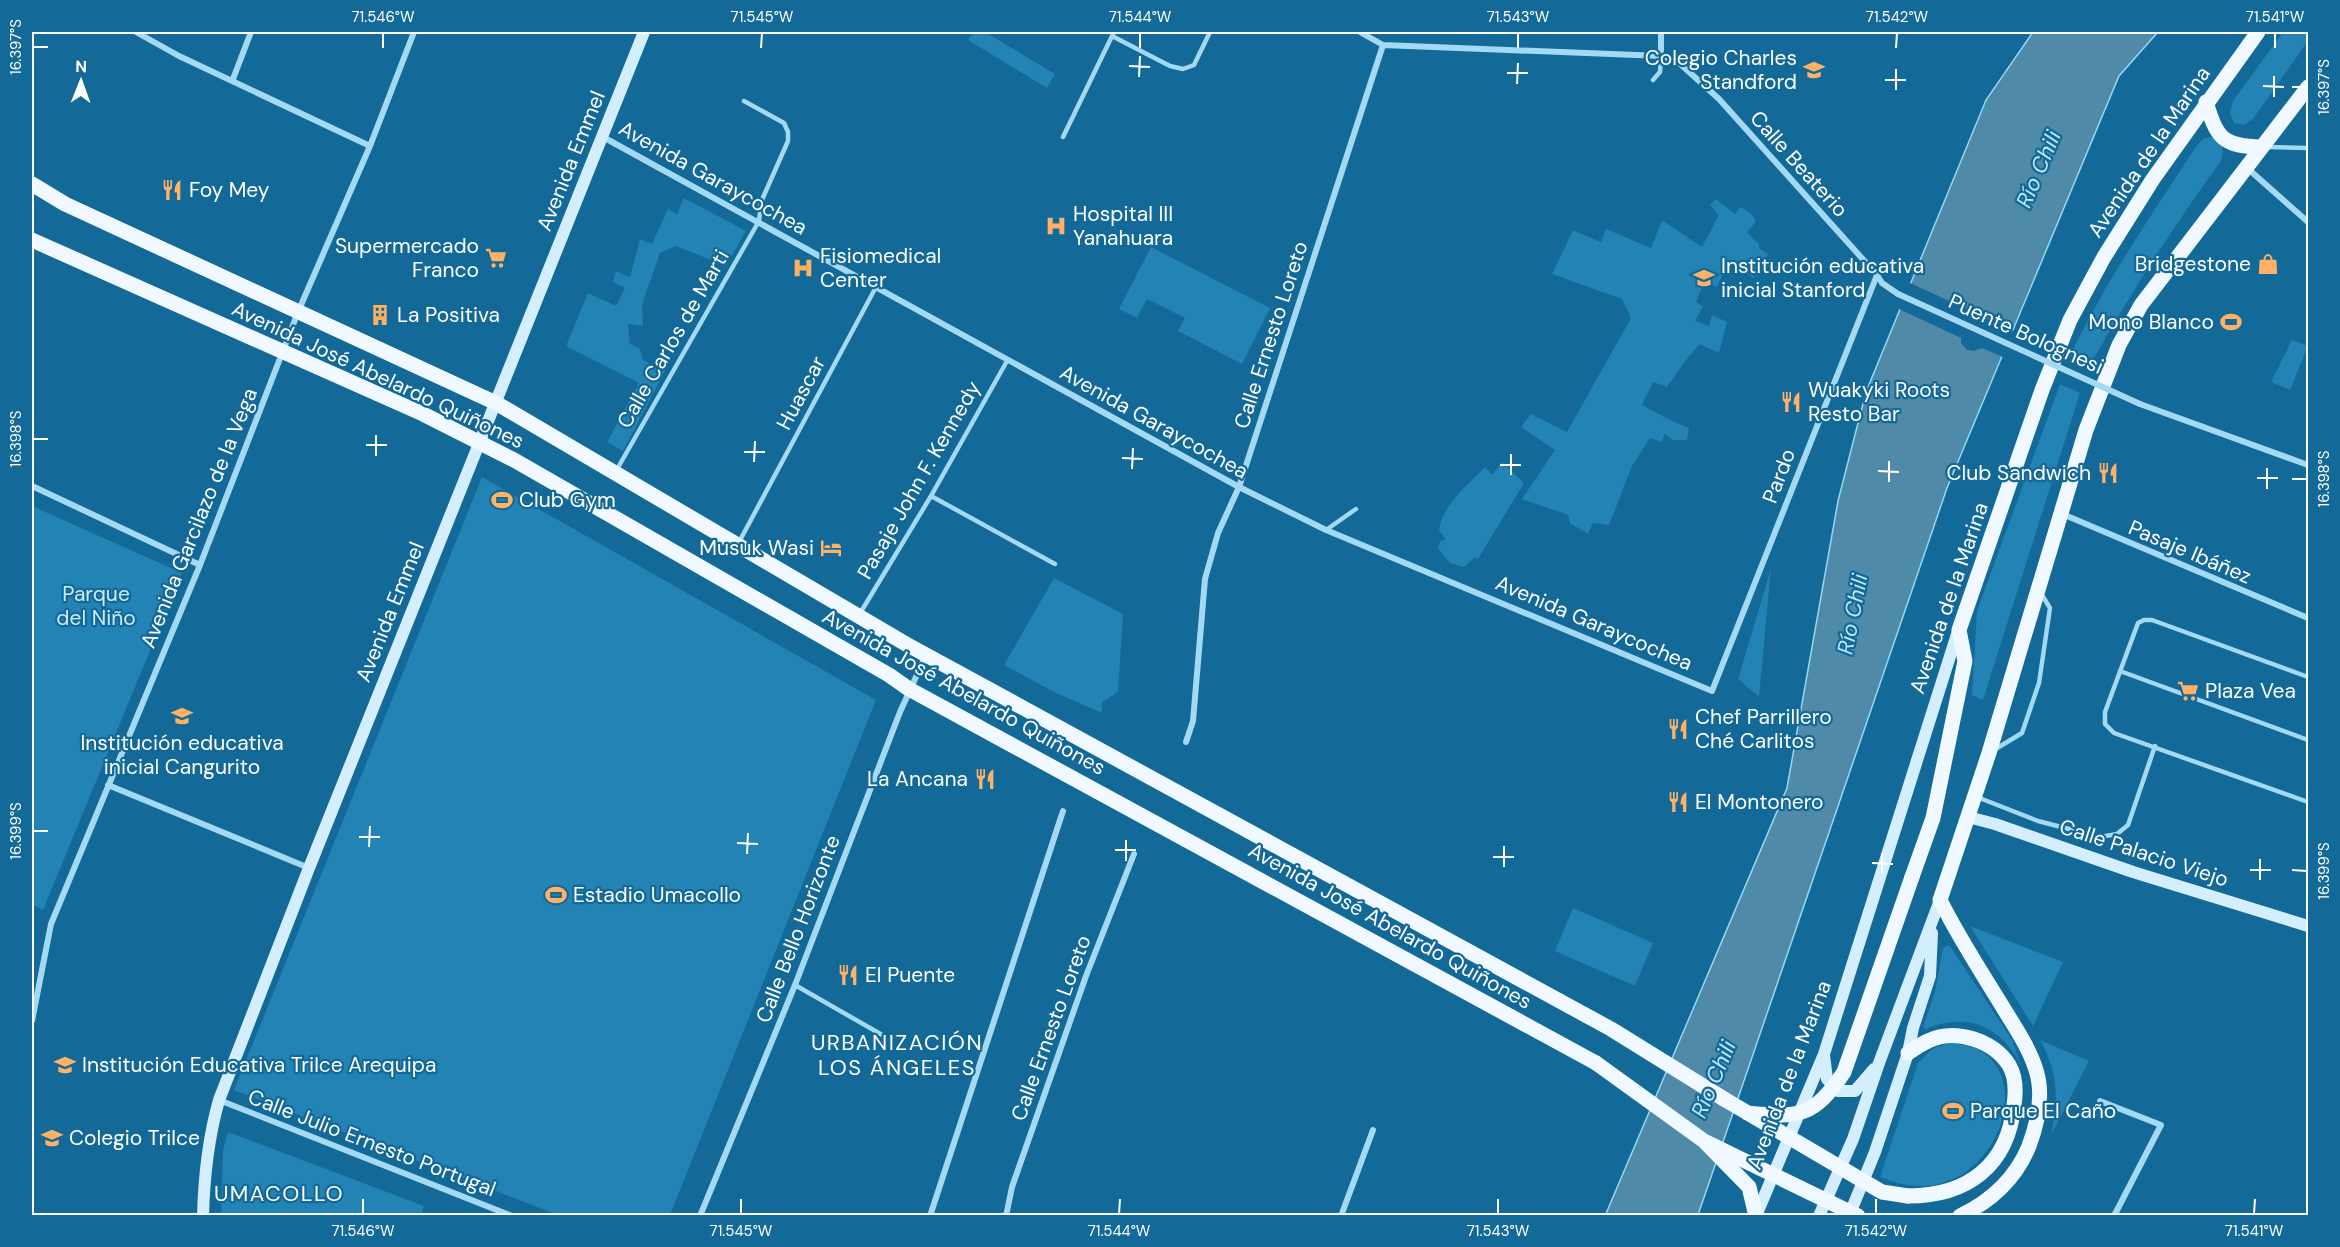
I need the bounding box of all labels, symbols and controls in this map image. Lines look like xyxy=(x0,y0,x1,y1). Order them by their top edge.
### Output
text: 71.546°W xyxy=(351,7,415,27)
text: 71.545°W xyxy=(731,7,794,27)
text: 71.544°W xyxy=(1109,7,1172,27)
text: 71.543°W xyxy=(1487,7,1550,27)
text: 71.542°W xyxy=(1866,7,1929,27)
text: 71.541°W xyxy=(2246,7,2305,27)
text: 16.397°S xyxy=(6,19,26,75)
place label: Colegio Charles Standford xyxy=(1645,44,1797,96)
north arrow xyxy=(51,51,111,111)
text: N xyxy=(75,56,87,77)
school or university icon: Colegio Charles Standford xyxy=(1802,58,1826,82)
text: 16.397°S xyxy=(2314,59,2334,115)
street label: Avenida de la Marina xyxy=(2081,61,2217,243)
street label: Avenida Emmel xyxy=(530,87,612,235)
street label: Calle Beaterio xyxy=(1744,105,1854,223)
street label: Avenida Garaycochea xyxy=(614,115,812,241)
water label: Río Chili xyxy=(2009,125,2068,212)
place label: Foy Mey xyxy=(189,176,270,204)
restaurant icon: Foy Mey xyxy=(160,178,184,202)
place label: Hospital III Yanahuara xyxy=(1073,200,1173,252)
hospital icon: Hospital III Yanahuara xyxy=(1044,214,1068,238)
place label: Supermercado Franco xyxy=(335,232,479,284)
street label: Calle Ernesto Loreto xyxy=(1227,238,1315,432)
place label: Fisiomedical Center xyxy=(820,242,941,294)
street label: Calle Carlos de Marti xyxy=(610,245,736,433)
supermarket icon: Supermercado Franco xyxy=(484,246,508,270)
place label: Bridgestone xyxy=(2135,250,2251,278)
place label: Institución educativa inicial Stanford xyxy=(1721,252,1924,304)
shop icon: Bridgestone xyxy=(2256,252,2280,276)
hospital icon: Fisiomedical Center xyxy=(791,256,815,280)
school or university icon: Institución educativa inicial Stanford xyxy=(1692,266,1716,290)
street label: Puente Bolognesi xyxy=(1944,287,2108,381)
street label: Avenida José Abelardo Quiñones xyxy=(227,295,529,455)
place label: La Positiva xyxy=(397,301,500,329)
building icon: La Positiva xyxy=(368,303,392,327)
place label: Mono Blanco xyxy=(2089,308,2214,336)
sports icon: Mono Blanco xyxy=(2219,310,2243,334)
street label: Huascar xyxy=(770,351,832,435)
street label: Avenida Garaycochea xyxy=(1055,359,1253,485)
street label: Pasaje John F. Kennedy xyxy=(851,376,987,584)
place label: Wuakyki Roots Resto Bar xyxy=(1808,376,1950,428)
street label: Avenida Garcilazo de la Vega xyxy=(134,384,264,652)
restaurant icon: Wuakyki Roots Resto Bar xyxy=(1779,390,1803,414)
text: 16.398°S xyxy=(6,410,26,468)
street label: Pardo xyxy=(1756,445,1802,507)
text: 16.398°S xyxy=(2314,450,2334,508)
place label: Club Sandwich xyxy=(1947,459,2091,487)
restaurant icon: Club Sandwich xyxy=(2096,461,2120,485)
place label: Club Gym xyxy=(519,486,616,514)
sports icon: Club Gym xyxy=(490,488,514,512)
street label: Avenida de la Marina xyxy=(1903,499,1995,697)
street label: Pasaje Ibáñez xyxy=(2124,514,2256,590)
place label: Musuk Wasi xyxy=(699,534,814,562)
hotel icon: Musuk Wasi xyxy=(819,536,843,560)
street label: Avenida Emmel xyxy=(349,538,431,686)
street label: Avenida Garaycochea xyxy=(1491,569,1697,677)
water label: Río Chili xyxy=(1830,571,1875,657)
park label: Parque del Niño xyxy=(56,580,136,632)
street label: Avenida José Abelardo Quiñones xyxy=(817,602,1111,782)
place label: Plaza Vea xyxy=(2205,677,2296,705)
supermarket icon: Plaza Vea xyxy=(2176,679,2200,703)
place label: Chef Parrillero Ché Carlitos xyxy=(1695,703,1832,755)
school or university icon: Institución educativa inicial Cangurito xyxy=(170,704,194,728)
restaurant icon: Chef Parrillero Ché Carlitos xyxy=(1666,717,1690,741)
place label: Institución educativa inicial Cangurito xyxy=(80,729,284,781)
place label: La Ancana xyxy=(867,765,968,793)
restaurant icon: La Ancana xyxy=(973,767,997,791)
place label: El Montonero xyxy=(1695,788,1824,816)
restaurant icon: El Montonero xyxy=(1666,790,1690,814)
text: 16.399°S xyxy=(6,802,26,860)
street label: Calle Palacio Viejo xyxy=(2056,812,2232,894)
street label: Calle Bello Horizonte xyxy=(749,831,847,1027)
street label: Avenida José Abelardo Quiñones xyxy=(1243,836,1537,1016)
text: 16.399°S xyxy=(2314,842,2334,900)
place label: Estadio Umacollo xyxy=(573,881,741,909)
sports icon: Estadio Umacollo xyxy=(544,883,568,907)
street label: Calle Ernesto Loreto xyxy=(1004,931,1098,1125)
place label: El Puente xyxy=(865,961,955,989)
restaurant icon: El Puente xyxy=(836,963,860,987)
street label: Avenida de la Marina xyxy=(1740,976,1838,1174)
district label: URBANIZACIÓN LOS ÁNGELES xyxy=(811,1028,983,1082)
water label: Río Chili xyxy=(1684,1035,1743,1122)
place label: Institución Educativa Trilce Arequipa xyxy=(82,1051,436,1079)
school or university icon: Institución Educativa Trilce Arequipa xyxy=(53,1053,77,1077)
street label: Calle Julio Ernesto Portugal xyxy=(244,1083,500,1203)
place label: Parque El Caño xyxy=(1970,1097,2116,1125)
sports icon: Parque El Caño xyxy=(1941,1099,1965,1123)
place label: Colegio Trilce xyxy=(69,1124,200,1152)
school or university icon: Colegio Trilce xyxy=(40,1126,64,1150)
district label: UMACOLLO xyxy=(214,1179,344,1208)
text: 71.546°W xyxy=(331,1221,395,1241)
text: 71.545°W xyxy=(710,1221,773,1241)
text: 71.544°W xyxy=(1088,1221,1151,1241)
text: 71.543°W xyxy=(1467,1221,1530,1241)
text: 71.542°W xyxy=(1845,1221,1908,1241)
text: 71.541°W xyxy=(2225,1221,2284,1241)

